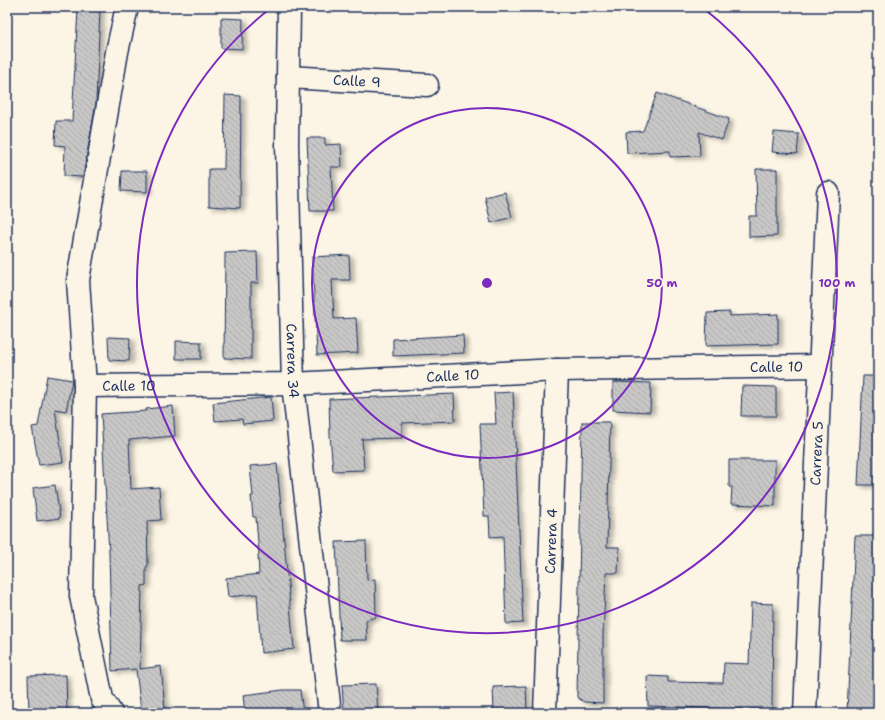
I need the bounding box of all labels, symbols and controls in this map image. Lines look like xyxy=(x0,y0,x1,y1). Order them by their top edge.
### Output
street label: Calle 9 xyxy=(332,71,381,91)
text: 50 m xyxy=(647,275,678,291)
text: 100 m xyxy=(819,275,856,291)
centre of rings xyxy=(480,276,494,290)
street label: Carrera 34 xyxy=(282,323,304,399)
street label: Calle 10 xyxy=(750,357,803,376)
street label: Calle 10 xyxy=(426,365,480,386)
street label: Calle 10 xyxy=(102,376,156,395)
street label: Carrera 5 xyxy=(806,421,827,486)
street label: Carrera 4 xyxy=(541,508,561,574)

